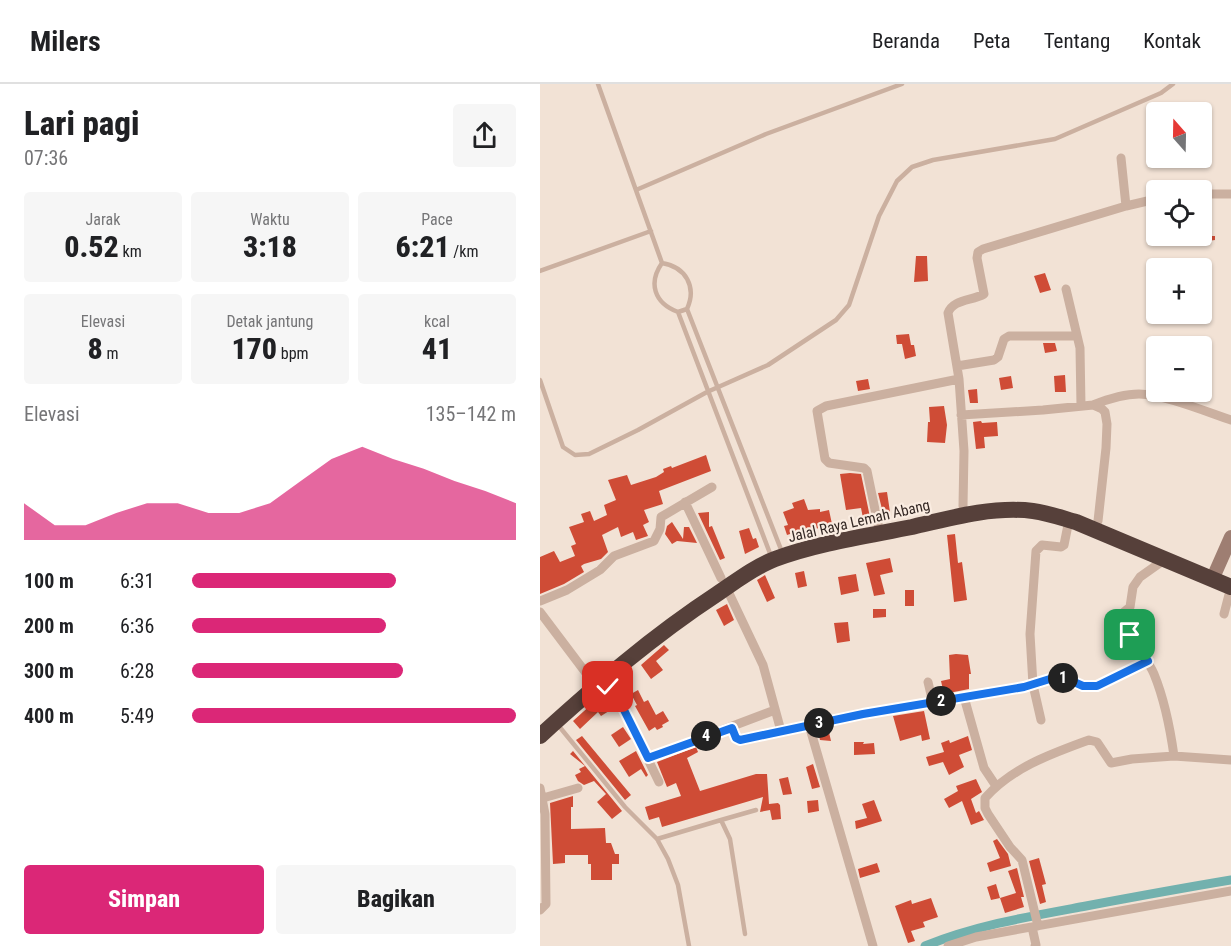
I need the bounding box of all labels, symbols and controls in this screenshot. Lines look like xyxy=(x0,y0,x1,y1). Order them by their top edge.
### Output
text: Milers xyxy=(30,25,101,58)
text: Beranda xyxy=(872,29,940,53)
text: Peta xyxy=(973,29,1011,53)
text: Tentang xyxy=(1044,29,1110,53)
text: Kontak xyxy=(1143,29,1201,53)
north arrow xyxy=(1146,102,1212,168)
map controls xyxy=(1146,102,1212,402)
text: Lari pagi xyxy=(24,104,139,143)
button: share xyxy=(453,104,516,167)
text: 07:36 xyxy=(24,146,68,170)
button: locate xyxy=(1146,180,1212,246)
text: Jarak xyxy=(86,210,120,229)
text: Waktu xyxy=(250,210,290,229)
text: Pace xyxy=(421,210,453,229)
text: 0.52 xyxy=(64,229,119,264)
text: 3:18 xyxy=(243,229,297,264)
text: 6:21 xyxy=(395,229,450,264)
text: km xyxy=(119,242,142,261)
text: /km xyxy=(450,242,479,261)
button: + xyxy=(1146,258,1212,324)
text: Elevasi xyxy=(81,312,125,331)
text: Detak jantung xyxy=(226,312,314,331)
text: kcal xyxy=(424,312,450,331)
text: 8 xyxy=(88,331,103,366)
text: 170 xyxy=(231,331,277,366)
text: 41 xyxy=(422,331,452,366)
button: − xyxy=(1146,336,1212,402)
text: m xyxy=(103,344,118,363)
text: bpm xyxy=(277,344,309,363)
text: Elevasi xyxy=(24,402,79,426)
text: 135–142 m xyxy=(426,402,516,426)
street label: Jalal Raya Lemah Abang xyxy=(786,496,932,546)
text: 100 m xyxy=(24,569,74,593)
text: 6:31 xyxy=(120,569,154,593)
pin xyxy=(1104,609,1155,660)
text: 200 m xyxy=(24,614,74,638)
text: 6:36 xyxy=(120,614,154,638)
icon: arrive xyxy=(1113,618,1146,651)
text: 300 m xyxy=(24,659,74,683)
text: 6:28 xyxy=(120,659,154,683)
pin xyxy=(582,661,633,712)
pin: 1 xyxy=(1048,663,1078,693)
text: 1 xyxy=(1059,668,1067,687)
icon: check xyxy=(591,670,624,703)
pin: 2 xyxy=(926,686,956,716)
text: 2 xyxy=(937,691,945,710)
text: 400 m xyxy=(24,704,74,728)
text: 5:49 xyxy=(120,704,154,728)
pin: 3 xyxy=(804,708,834,738)
text: 3 xyxy=(815,713,823,732)
pin: 4 xyxy=(691,721,721,751)
text: 4 xyxy=(702,726,710,745)
button: Simpan xyxy=(24,865,264,934)
button: Bagikan xyxy=(276,865,516,934)

